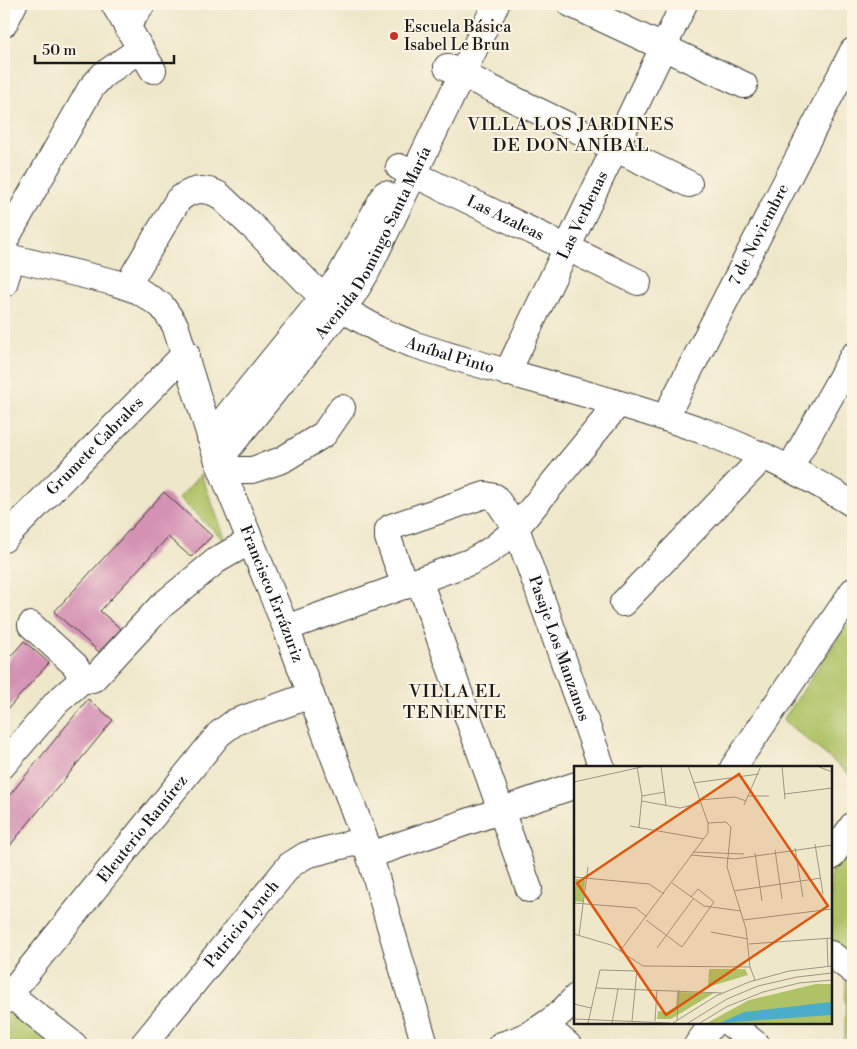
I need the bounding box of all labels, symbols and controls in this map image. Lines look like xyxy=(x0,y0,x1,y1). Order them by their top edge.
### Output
place label: Escuela Básica Isabel Le Brun xyxy=(404,17,512,55)
marker: Escuela Básica Isabel Le Brun xyxy=(388,30,400,42)
scale bar xyxy=(35,32,174,64)
text: 50 m xyxy=(42,41,76,60)
district label: VILLA LOS JARDINES DE DON ANÍBAL xyxy=(466,113,675,157)
street label: Avenida Domingo Santa María xyxy=(310,142,436,344)
street label: Las Verbenas xyxy=(553,168,612,263)
street label: 7 de Noviembre xyxy=(725,180,793,289)
street label: Las Azaleas xyxy=(463,191,547,245)
street label: Aníbal Pinto xyxy=(402,332,497,378)
street label: Grumete Cabrales xyxy=(42,392,148,500)
street label: Francisco Errázuriz xyxy=(235,522,308,665)
street label: Pasaje Los Manzanos xyxy=(524,573,594,724)
district label: VILLA EL TENIENTE xyxy=(403,680,507,724)
inset map xyxy=(574,766,832,1024)
street label: Eleuterio Ramírez xyxy=(93,771,192,887)
street label: Patricio Lynch xyxy=(200,876,284,972)

